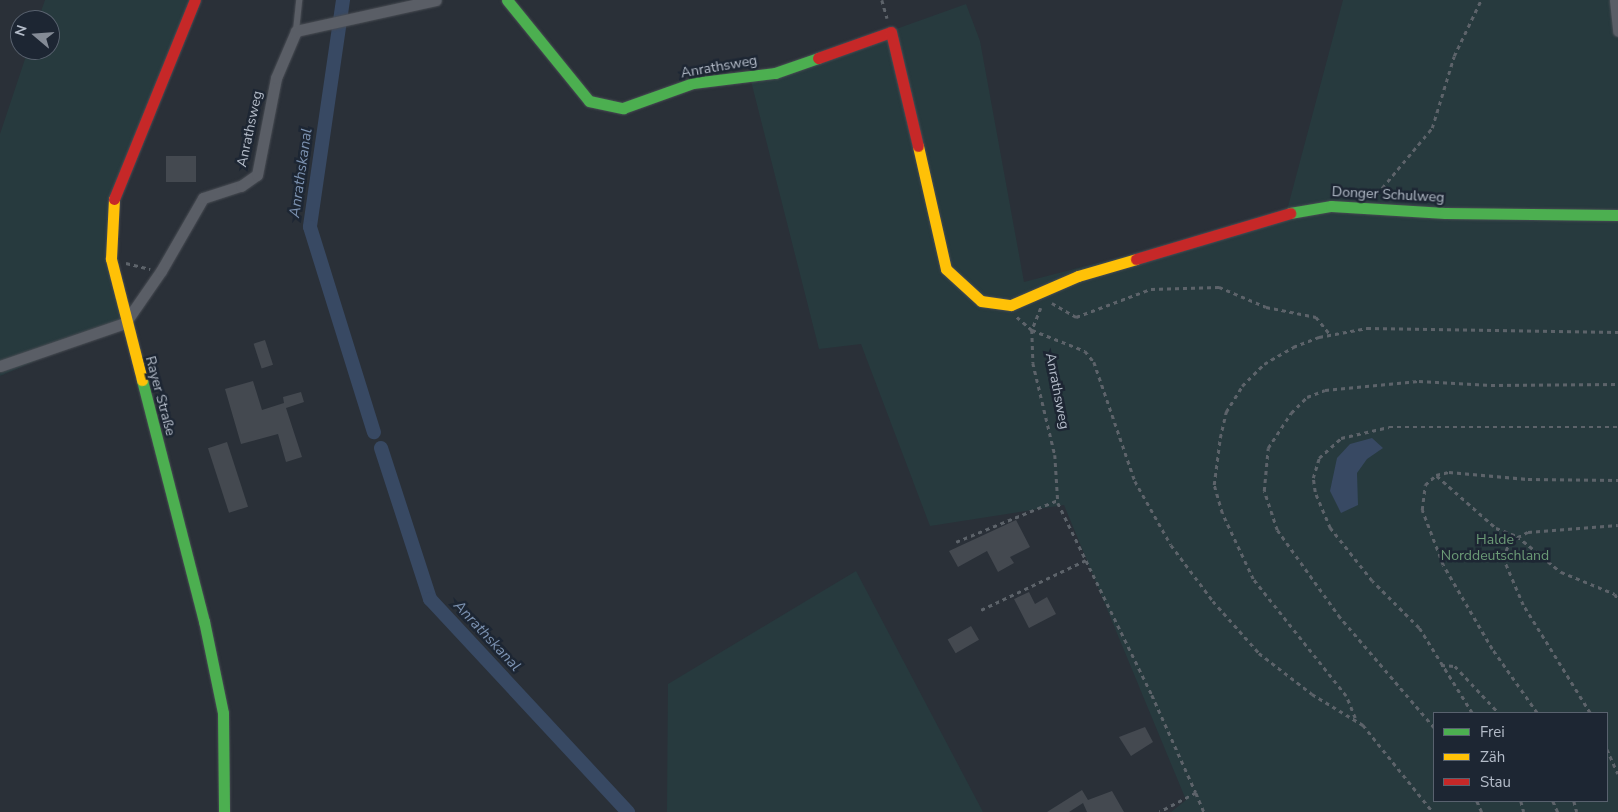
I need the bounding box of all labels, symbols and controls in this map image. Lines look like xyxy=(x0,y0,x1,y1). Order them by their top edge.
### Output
north arrow xyxy=(10,10,60,60)
text: N xyxy=(11,23,32,38)
street label: Anrathsweg xyxy=(679,52,759,82)
street label: Anrathsweg xyxy=(234,89,266,169)
water label: Anrathskanal xyxy=(286,127,316,219)
street label: Donger Schulweg xyxy=(1331,184,1445,206)
street label: Anrathsweg xyxy=(1041,351,1073,431)
street label: Rayer Straße xyxy=(141,354,179,438)
park label: Halde Norddeutschland xyxy=(1441,532,1549,564)
water label: Anrathskanal xyxy=(450,597,524,675)
legend xyxy=(1433,712,1608,802)
text: Frei xyxy=(1480,722,1505,742)
text: Zäh xyxy=(1480,747,1505,767)
text: Stau xyxy=(1480,772,1511,792)

